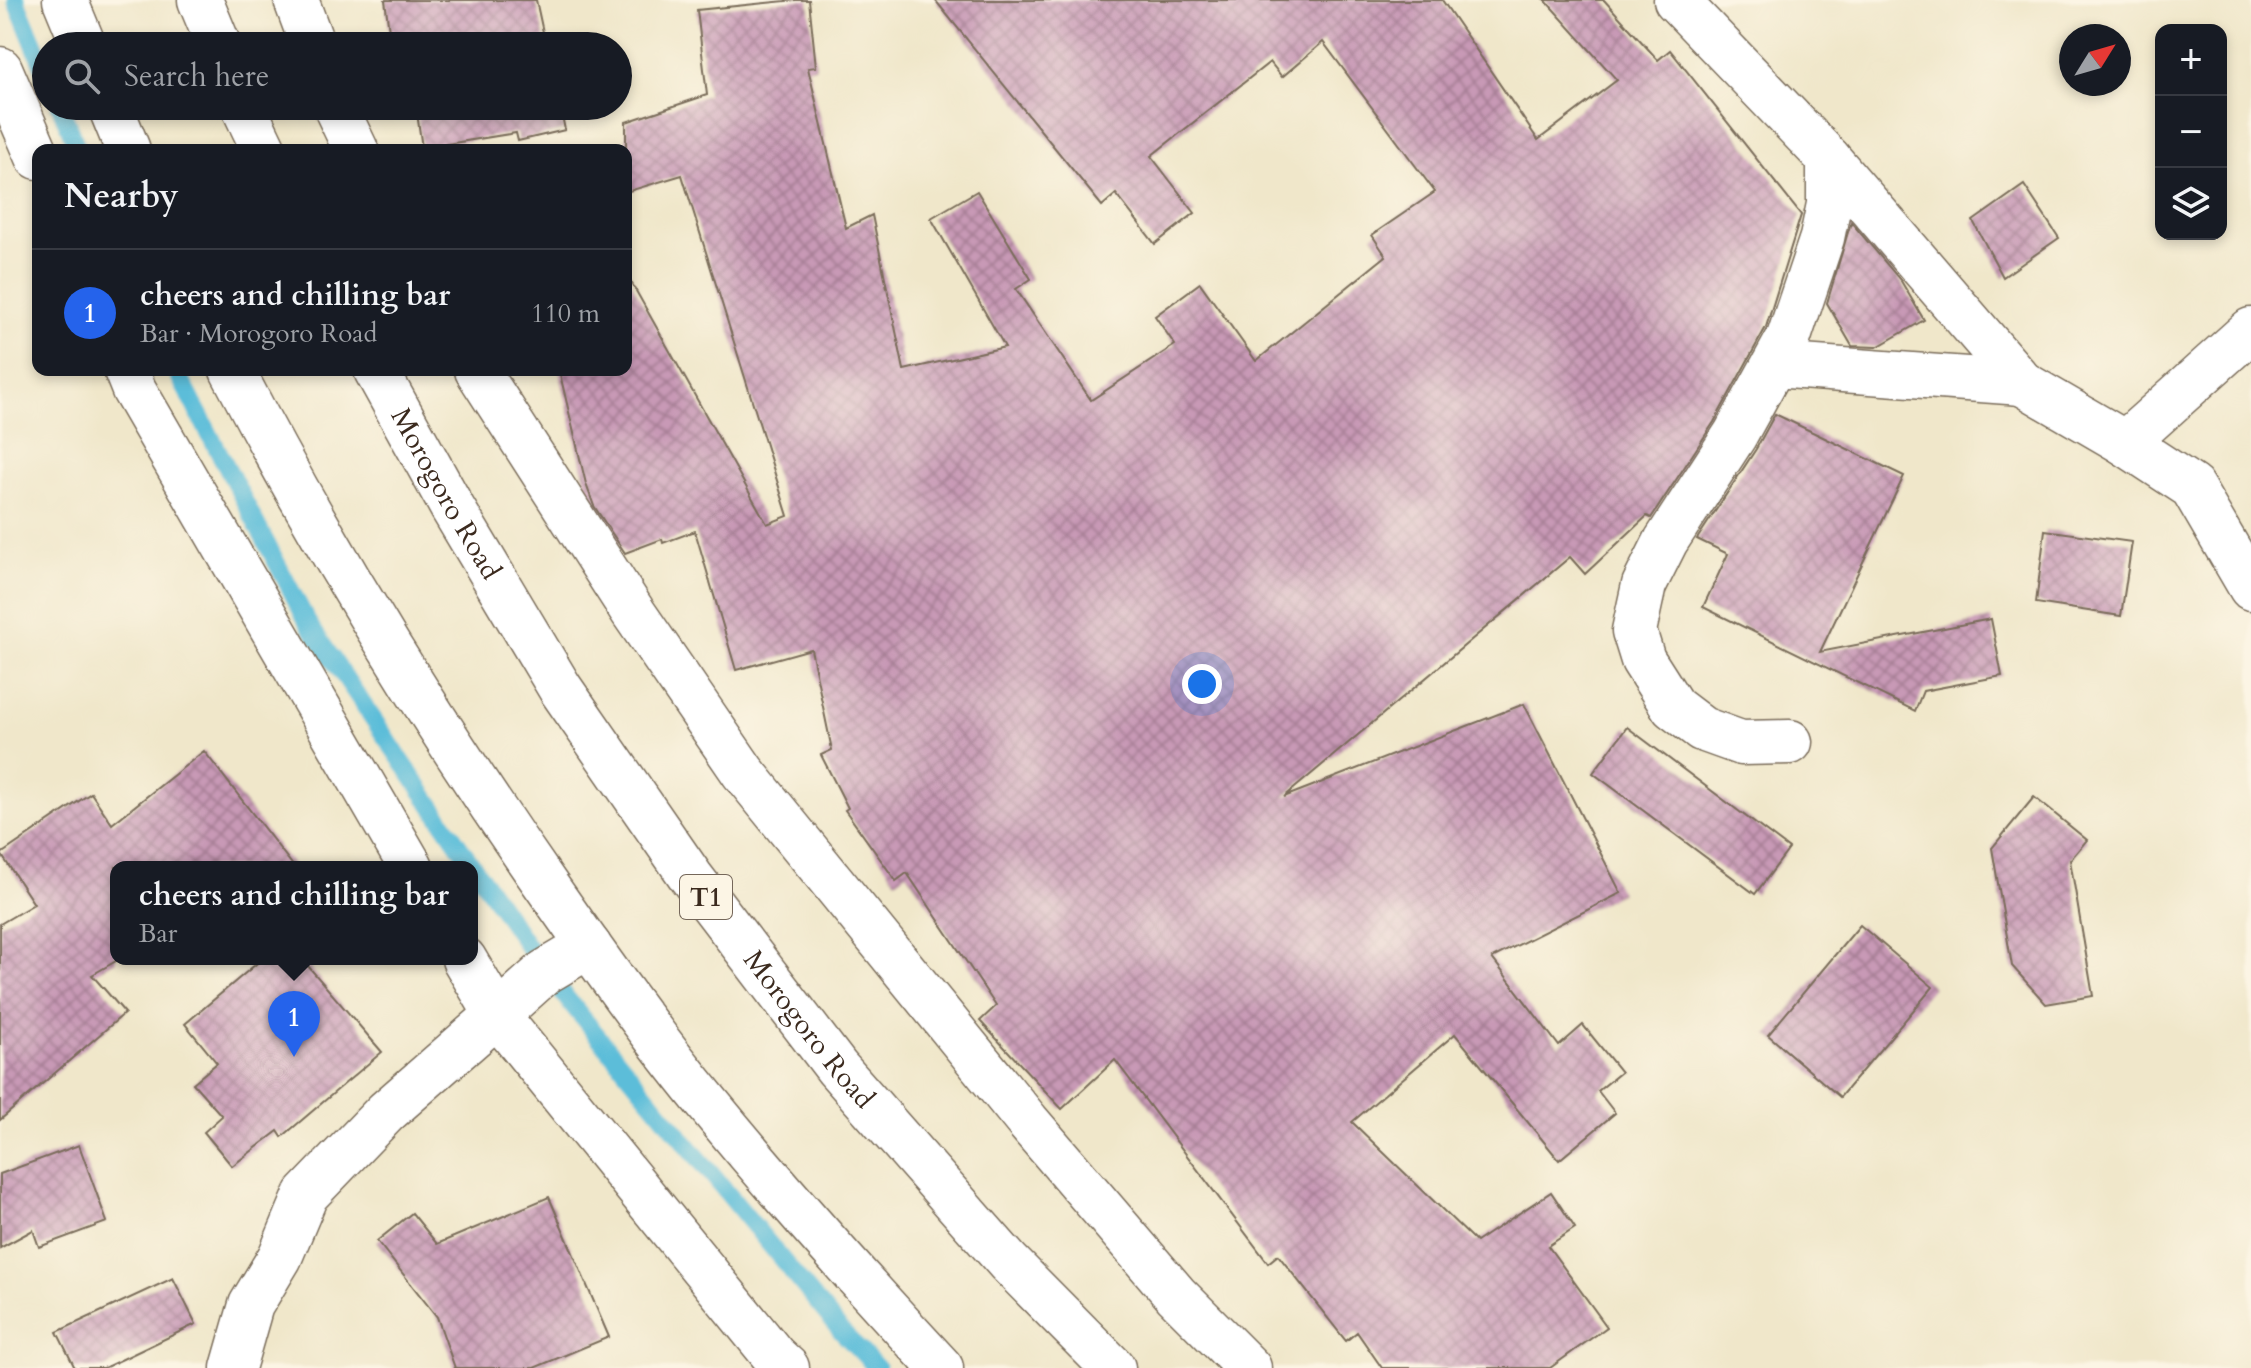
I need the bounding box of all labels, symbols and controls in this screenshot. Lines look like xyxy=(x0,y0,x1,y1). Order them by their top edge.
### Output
north arrow xyxy=(2059,24,2131,96)
map controls xyxy=(2155,24,2227,240)
button: + xyxy=(2155,24,2227,96)
search box xyxy=(32,32,632,120)
icon: search xyxy=(60,54,104,98)
text: Search here xyxy=(124,56,269,97)
button: − xyxy=(2155,96,2227,168)
button: layers xyxy=(2155,168,2227,240)
text: Nearby xyxy=(64,173,179,219)
text: cheers and chilling bar xyxy=(140,275,450,316)
text: 1 xyxy=(83,296,97,331)
text: 110 m xyxy=(531,296,600,331)
text: Bar · Morogoro Road xyxy=(140,316,377,351)
street label: Morogoro Road xyxy=(382,401,510,587)
your location xyxy=(1182,664,1222,704)
popup xyxy=(110,861,478,965)
text: cheers and chilling bar xyxy=(139,875,449,916)
road number: T1 xyxy=(680,875,732,919)
text: Bar xyxy=(139,916,177,951)
street label: Morogoro Road xyxy=(735,942,883,1117)
pin: 1 xyxy=(268,991,320,1057)

